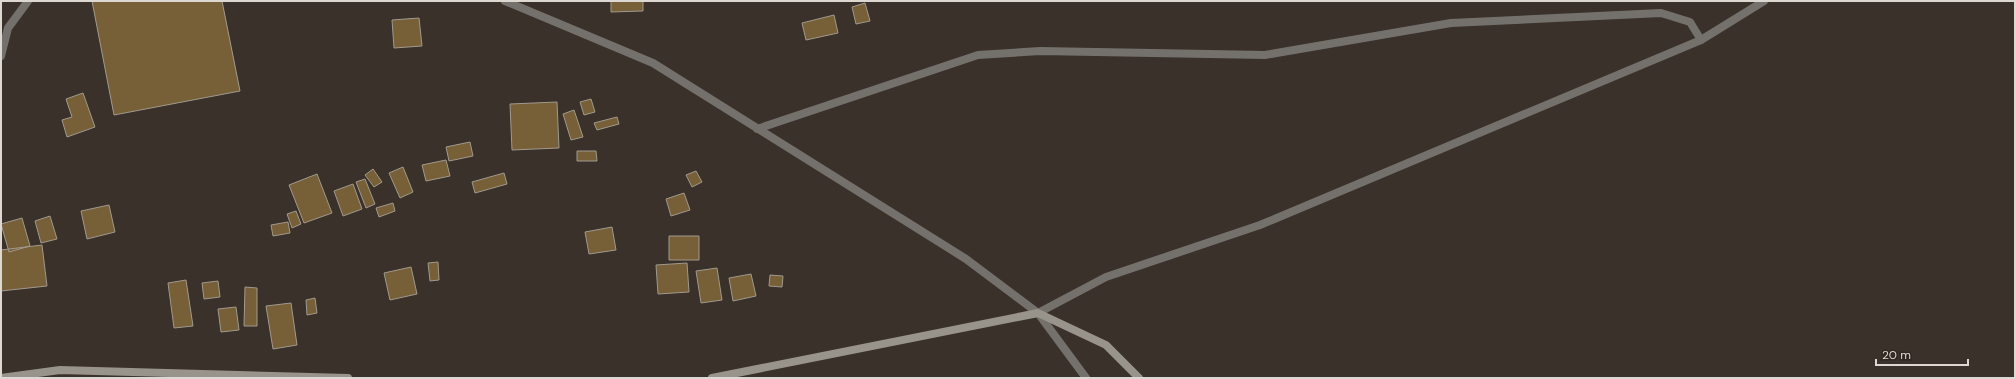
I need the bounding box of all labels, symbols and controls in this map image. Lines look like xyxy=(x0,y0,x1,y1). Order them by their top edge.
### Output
scale bar xyxy=(1876,341,1968,367)
text: 20 m xyxy=(1882,347,1911,363)

